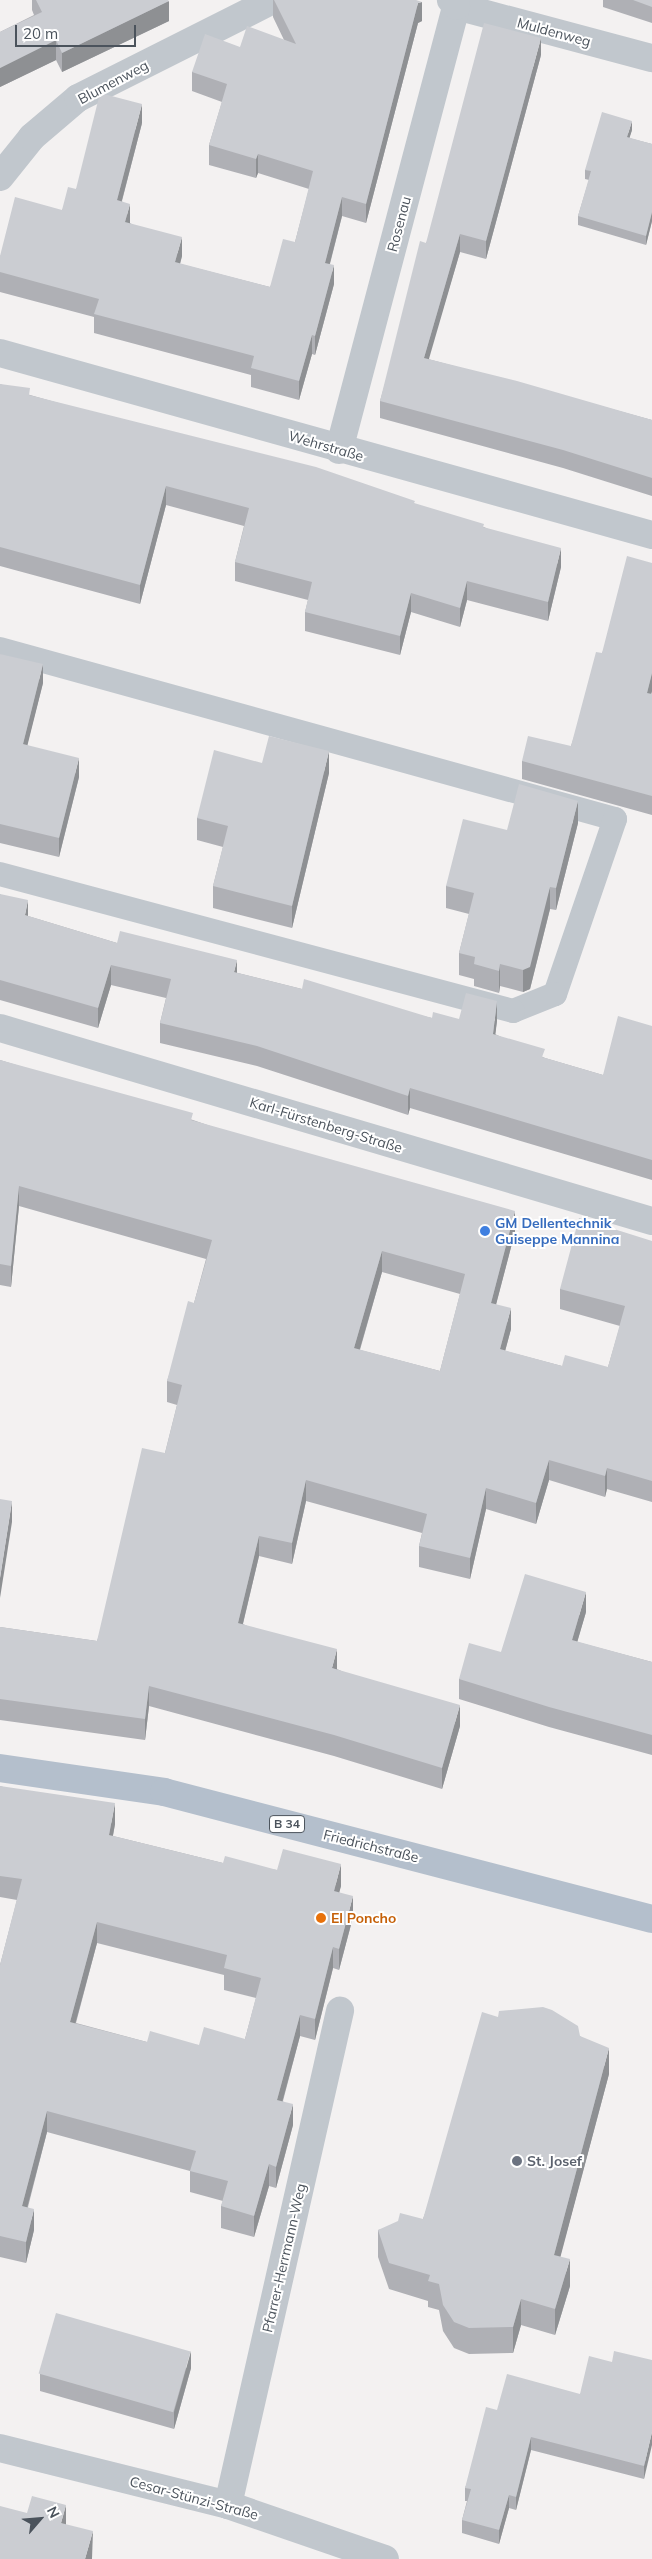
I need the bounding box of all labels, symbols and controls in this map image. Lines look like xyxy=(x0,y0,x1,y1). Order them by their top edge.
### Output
street label: Muldenweg xyxy=(515,14,593,50)
scale bar xyxy=(18,15,139,47)
text: 20 m xyxy=(23,24,58,43)
street label: Blumenweg xyxy=(75,56,151,108)
street label: Rosenau xyxy=(384,194,414,254)
street label: Wehrstraße xyxy=(287,427,365,465)
street label: Karl-Fürstenberg-Straße xyxy=(248,1094,404,1156)
place label: GM Dellentechnik Guiseppe Mannina xyxy=(495,1215,619,1248)
marker: GM Dellentechnik Guiseppe Mannina xyxy=(479,1225,491,1237)
road number: B 34 xyxy=(268,1815,306,1834)
street label: Friedrichstraße xyxy=(322,1826,420,1866)
place label: El Poncho xyxy=(331,1910,396,1926)
marker: El Poncho xyxy=(315,1912,327,1924)
place label: St. Josef xyxy=(527,2153,582,2169)
marker: St. Josef xyxy=(511,2155,523,2167)
street label: Pfarrer-Herrmann-Weg xyxy=(259,2182,309,2334)
street label: Cesar-Stünzi-Straße xyxy=(128,2473,260,2523)
north arrow xyxy=(15,2494,65,2544)
text: N xyxy=(43,2503,64,2521)

